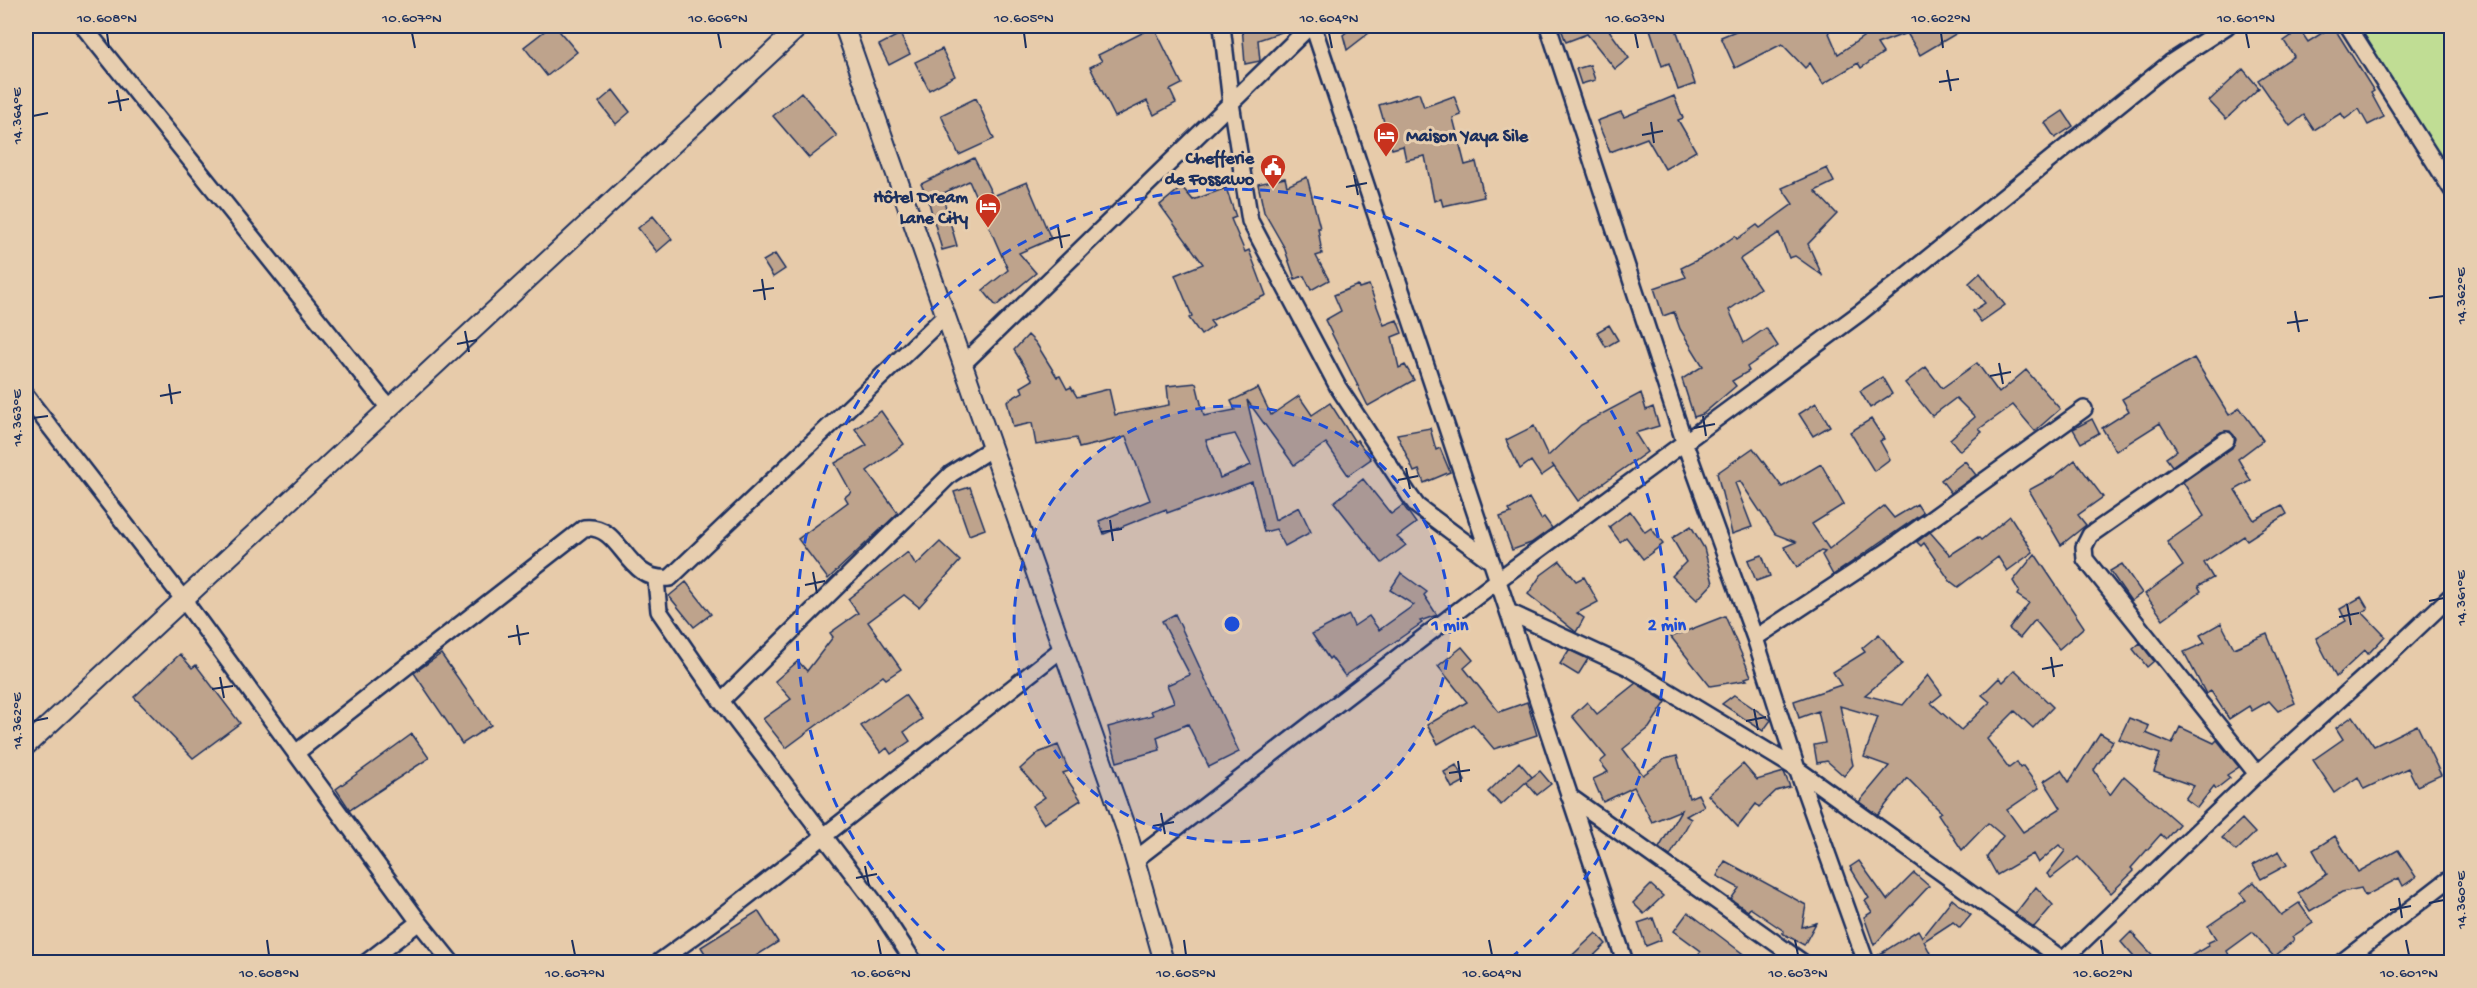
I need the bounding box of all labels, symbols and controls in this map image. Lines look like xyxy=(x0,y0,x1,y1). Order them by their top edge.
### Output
text: 10.608°N xyxy=(76,10,137,28)
text: 10.607°N xyxy=(381,10,442,28)
text: 10.606°N xyxy=(687,10,748,28)
text: 10.605°N xyxy=(993,10,1054,28)
text: 10.604°N xyxy=(1298,10,1359,28)
text: 10.603°N xyxy=(1604,10,1665,28)
text: 10.602°N xyxy=(1910,10,1971,28)
text: 10.601°N xyxy=(2216,10,2275,28)
text: 14.364°E xyxy=(9,87,27,145)
hotel icon: Maison Yaya Sile xyxy=(1371,120,1401,158)
place label: Maison Yaya Sile xyxy=(1406,127,1529,148)
place label: Chefferie de Fossawo xyxy=(1165,149,1255,191)
public building icon: Chefferie de Fossawo xyxy=(1258,152,1288,190)
place label: Hôtel Dream Lane City xyxy=(873,188,968,230)
hotel icon: Hôtel Dream Lane City xyxy=(973,191,1003,229)
text: 14.362°E xyxy=(2453,267,2471,325)
text: 14.363°E xyxy=(9,389,27,448)
text: 14.361°E xyxy=(2453,570,2471,627)
centre of rings xyxy=(1222,614,1242,634)
text: 1 min xyxy=(1431,616,1469,637)
text: 2 min xyxy=(1648,616,1687,637)
text: 14.362°E xyxy=(9,692,27,750)
text: 14.360°E xyxy=(2453,870,2471,930)
text: 10.608°N xyxy=(238,965,299,983)
text: 10.607°N xyxy=(544,965,605,983)
text: 10.606°N xyxy=(850,965,911,983)
text: 10.605°N xyxy=(1155,965,1216,983)
text: 10.604°N xyxy=(1461,965,1522,983)
text: 10.603°N xyxy=(1767,965,1828,983)
text: 10.602°N xyxy=(2072,965,2133,983)
text: 10.601°N xyxy=(2379,965,2438,983)

